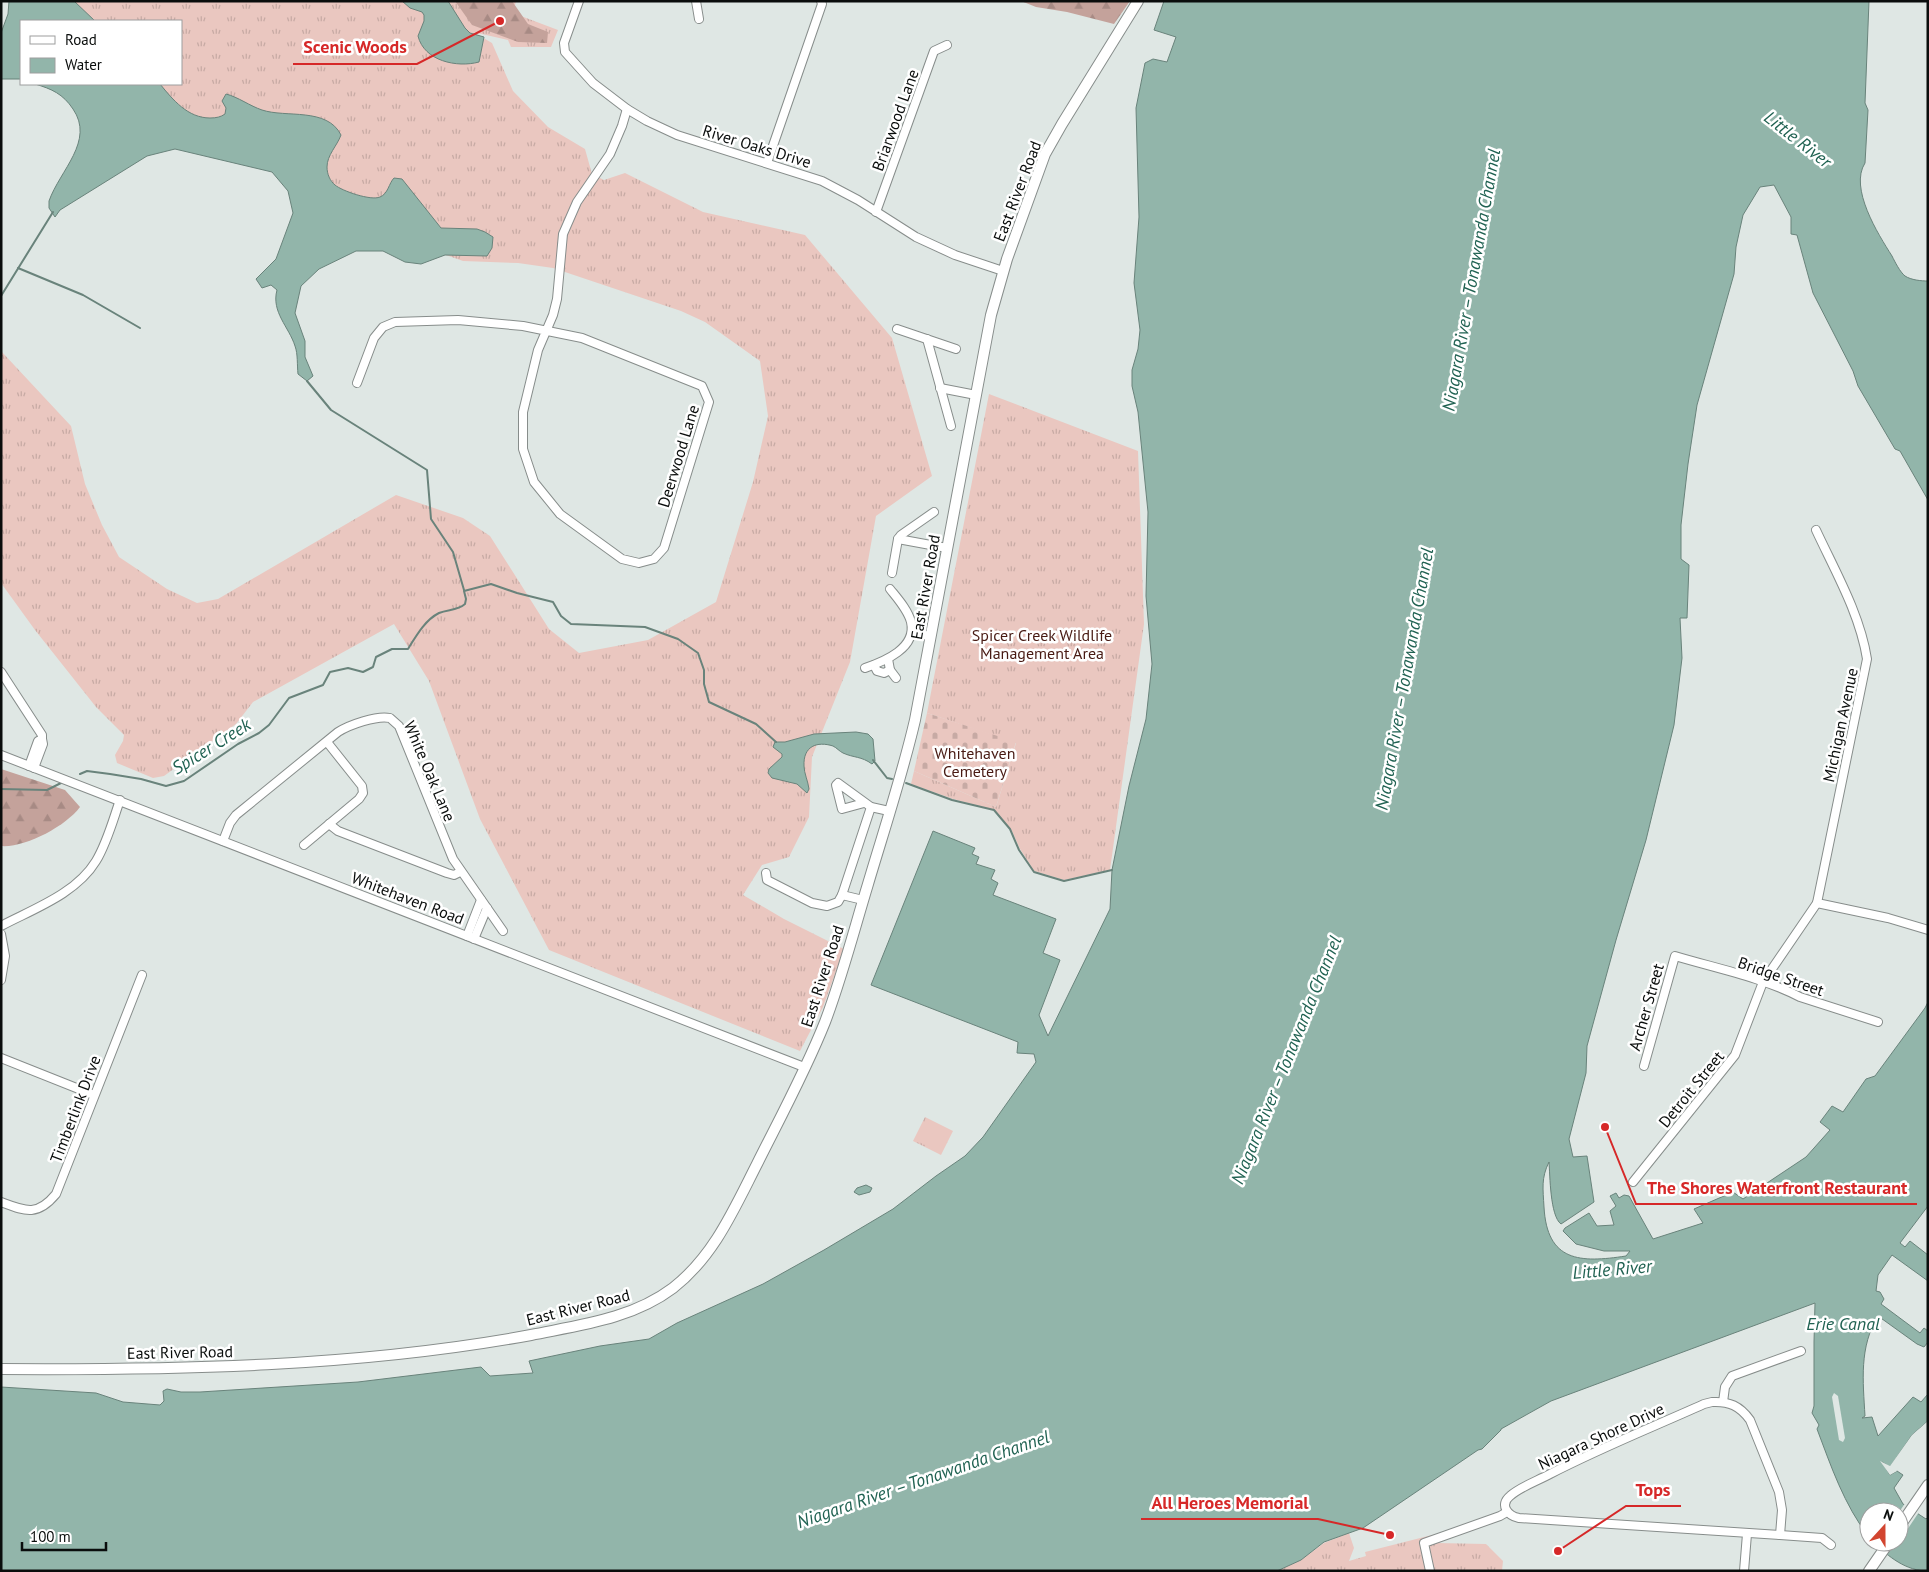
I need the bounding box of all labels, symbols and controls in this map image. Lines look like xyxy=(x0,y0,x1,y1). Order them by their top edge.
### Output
legend xyxy=(20,20,182,85)
text: Road xyxy=(65,30,97,49)
callout: Scenic Woods xyxy=(293,31,417,64)
text: Scenic Woods xyxy=(303,35,407,58)
text: Water xyxy=(65,55,102,74)
street label: Briarwood Lane xyxy=(867,66,923,174)
water label: Little River xyxy=(1760,106,1837,173)
street label: River Oaks Drive xyxy=(700,120,814,172)
street label: East River Road xyxy=(989,138,1045,244)
water label: Niagara River – Tonawanda Channel xyxy=(1437,147,1505,413)
street label: Deerwood Lane xyxy=(653,402,703,510)
street label: East River Road xyxy=(906,533,944,641)
water label: Niagara River – Tonawanda Channel xyxy=(1370,546,1438,812)
park label: Spicer Creek Wildlife Management Area xyxy=(972,625,1112,663)
street label: Michigan Avenue xyxy=(1818,666,1862,784)
water label: Spicer Creek xyxy=(167,712,256,779)
street label: White Oak Lane xyxy=(400,718,460,824)
park label: Whitehaven Cemetery xyxy=(935,743,1015,781)
street label: Whitehaven Road xyxy=(349,867,467,929)
street label: East River Road xyxy=(796,922,848,1030)
water label: Niagara River – Tonawanda Channel xyxy=(1226,932,1346,1187)
street label: Bridge Street xyxy=(1735,952,1827,1000)
street label: Archer Street xyxy=(1624,961,1668,1053)
street label: Detroit Street xyxy=(1654,1046,1728,1131)
street label: Timberlink Drive xyxy=(45,1052,105,1166)
callout: The Shores Waterfront Restaurant xyxy=(1636,1171,1917,1204)
text: The Shores Waterfront Restaurant xyxy=(1647,1176,1908,1199)
water label: Little River xyxy=(1571,1254,1654,1284)
street label: East River Road xyxy=(524,1284,632,1330)
water label: Erie Canal xyxy=(1806,1312,1880,1335)
street label: East River Road xyxy=(127,1341,233,1363)
street label: Niagara Shore Drive xyxy=(1535,1398,1667,1474)
water label: Niagara River – Tonawanda Channel xyxy=(794,1425,1052,1533)
callout: Tops xyxy=(1626,1473,1681,1506)
text: Tops xyxy=(1636,1478,1671,1501)
callout: All Heroes Memorial xyxy=(1141,1486,1318,1519)
text: All Heroes Memorial xyxy=(1151,1491,1309,1514)
north arrow xyxy=(1859,1502,1909,1552)
text: N xyxy=(1881,1505,1896,1525)
scale bar xyxy=(22,1520,106,1552)
text: 100 m xyxy=(30,1527,71,1546)

